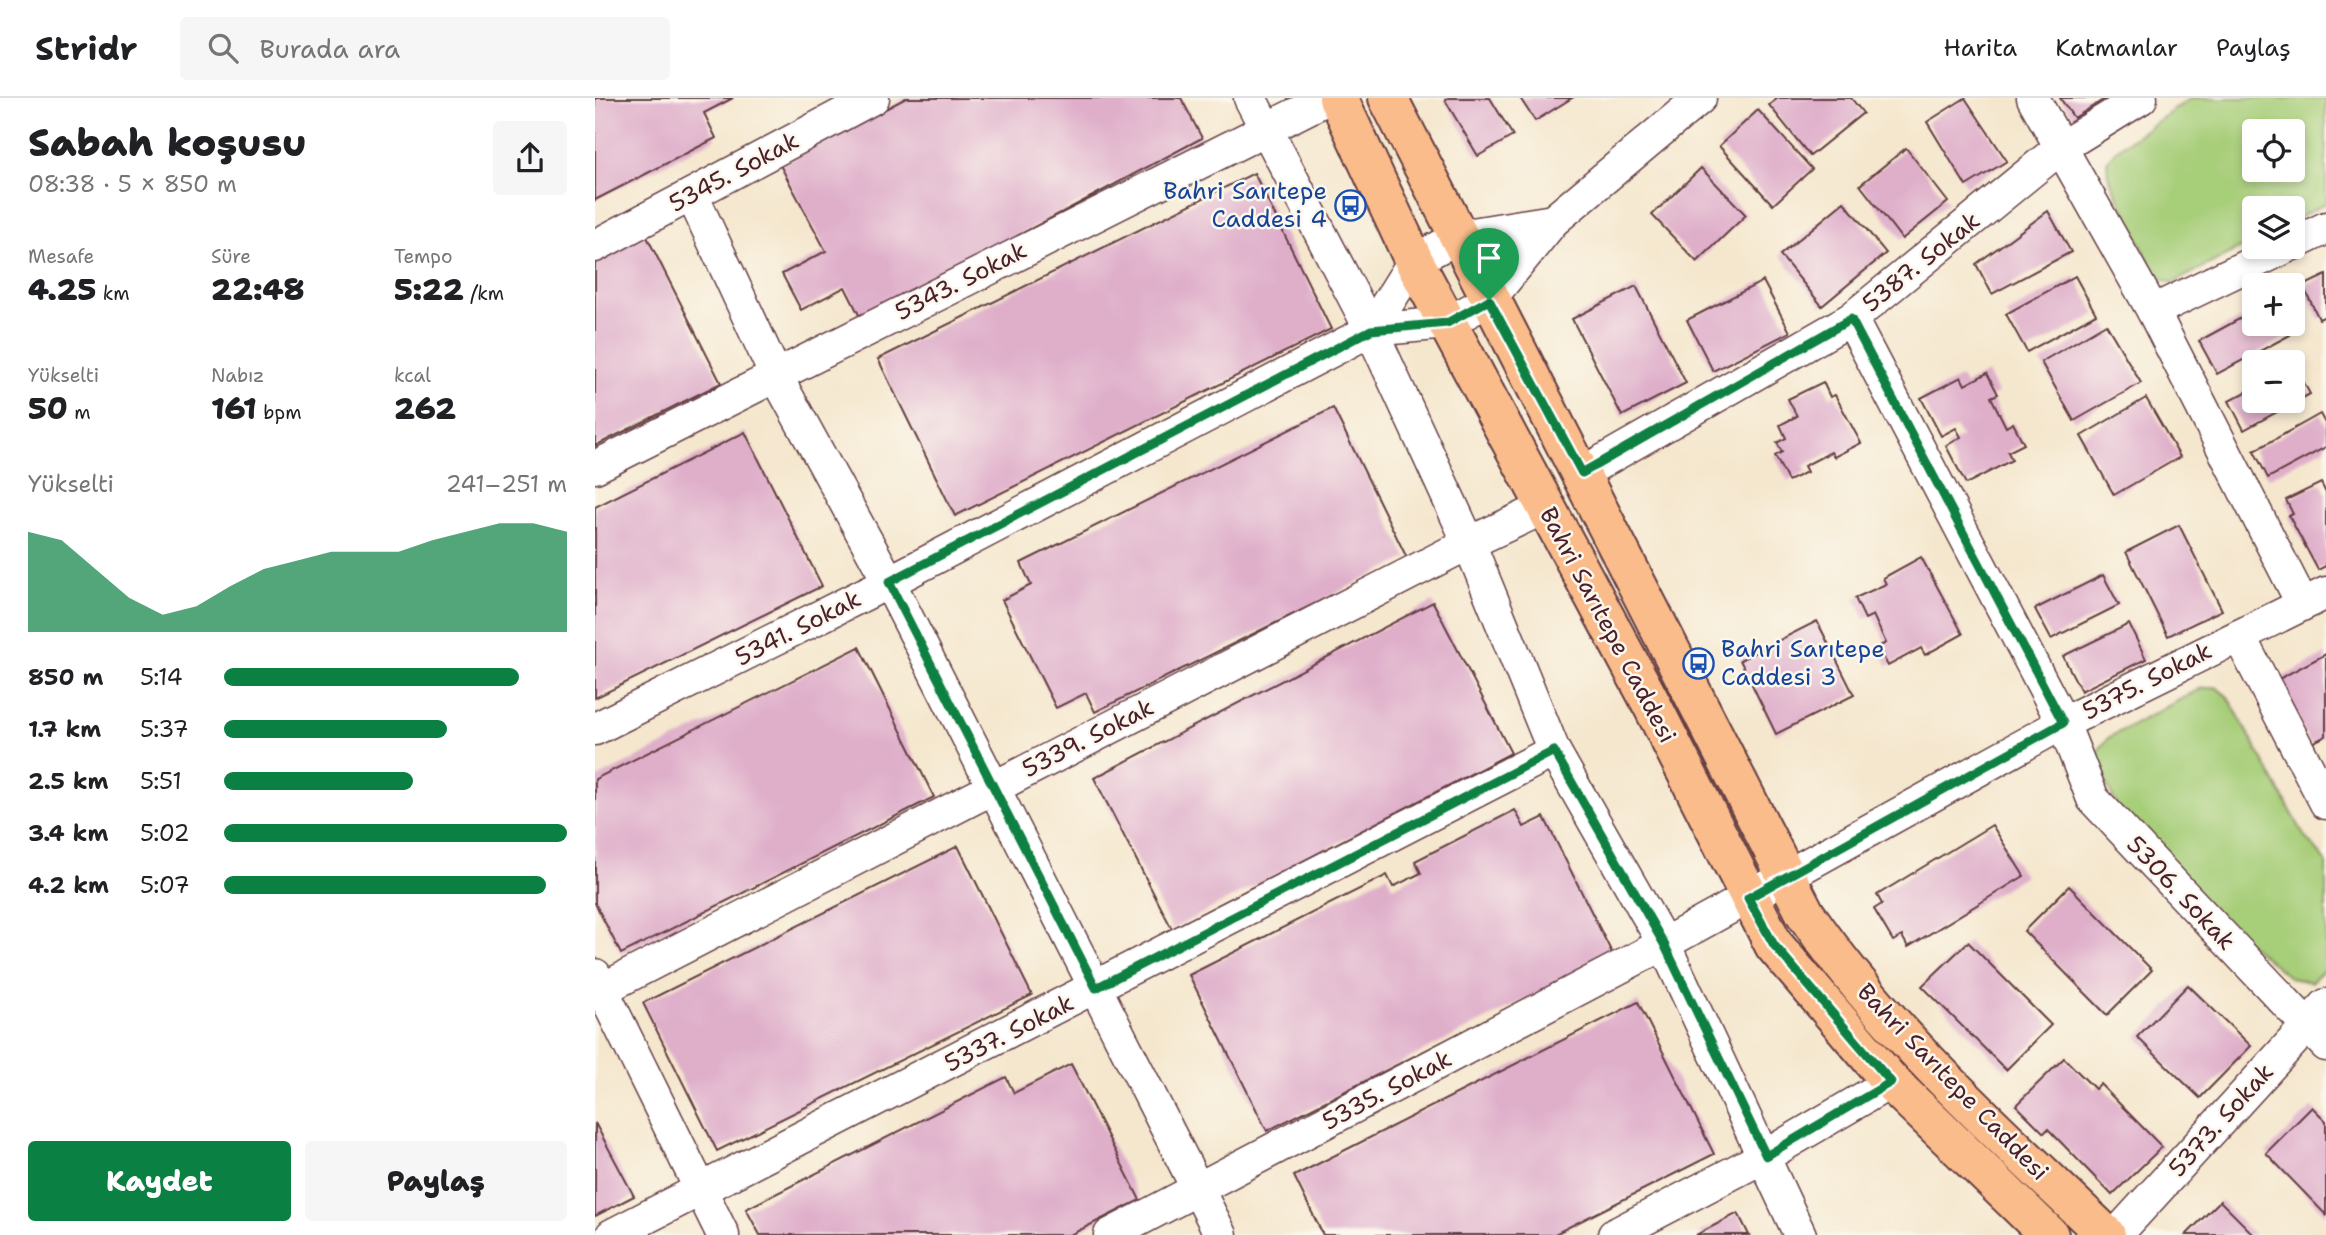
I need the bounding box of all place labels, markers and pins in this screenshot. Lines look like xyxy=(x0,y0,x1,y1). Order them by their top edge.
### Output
place label: Bahri Sarıtepe Caddesi 4 xyxy=(1163,175,1327,235)
bus stop icon: Bahri Sarıtepe Caddesi 4 xyxy=(1333,188,1367,222)
pin xyxy=(1459,228,1519,300)
place label: Bahri Sarıtepe Caddesi 3 xyxy=(1721,633,1885,693)
bus stop icon: Bahri Sarıtepe Caddesi 3 xyxy=(1681,646,1715,680)

